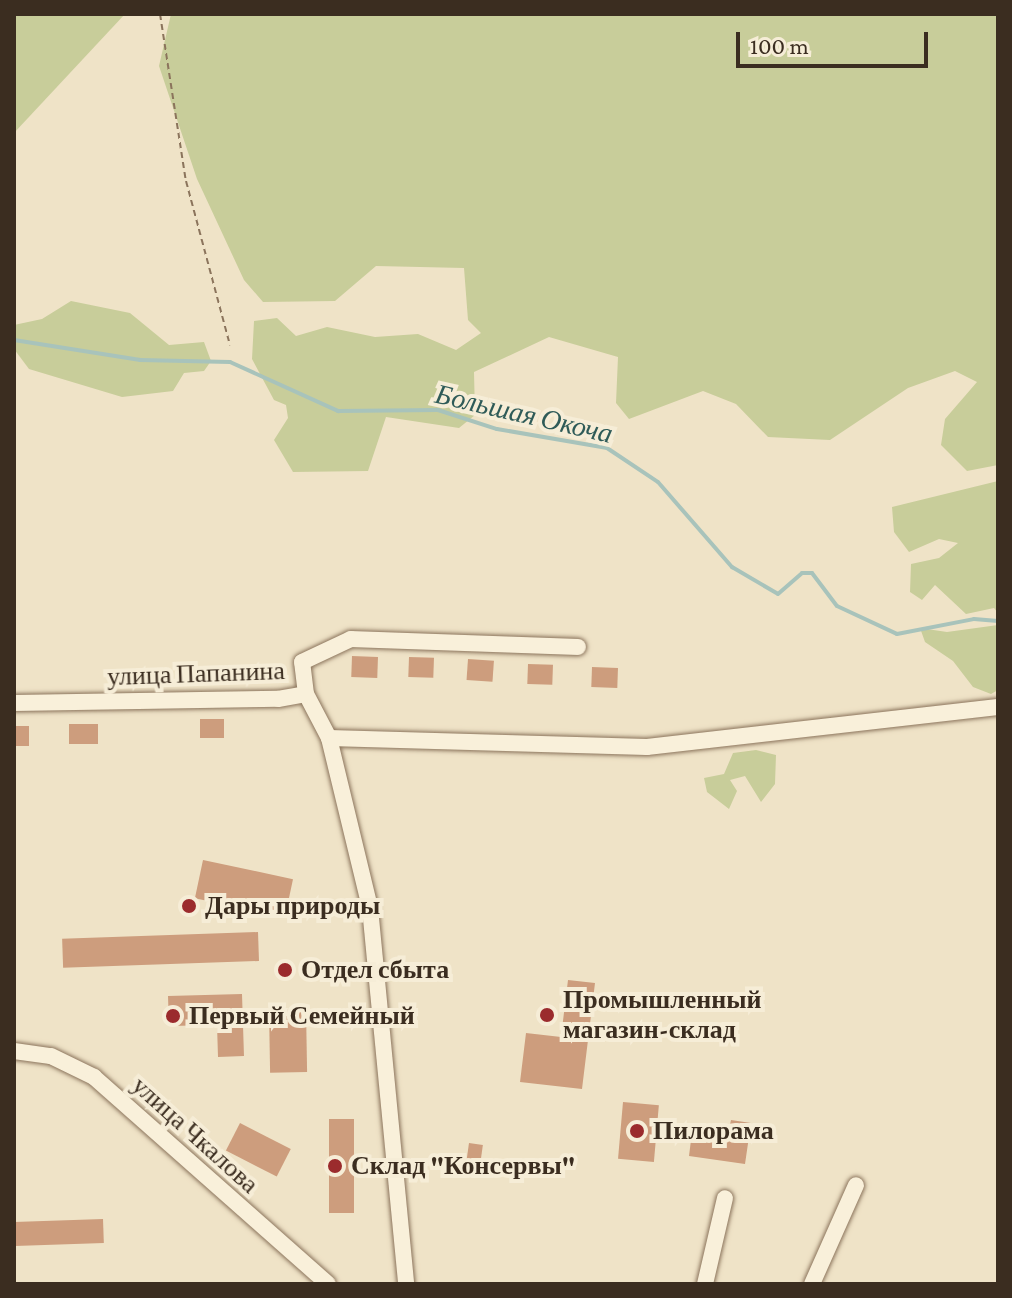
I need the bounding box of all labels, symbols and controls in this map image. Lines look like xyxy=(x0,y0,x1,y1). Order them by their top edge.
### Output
scale bar xyxy=(740,16,932,66)
text: 100 m xyxy=(750,32,809,59)
water label: Большая Окоча xyxy=(432,377,616,451)
street label: улица Папанина xyxy=(107,655,285,693)
place label: Дары природы xyxy=(205,890,380,922)
marker: Дары природы xyxy=(180,897,198,915)
place label: Отдел сбыта xyxy=(301,954,449,986)
marker: Отдел сбыта xyxy=(276,961,294,979)
place label: Промышленный магазин-склад xyxy=(563,984,762,1046)
place label: Первый Семейный xyxy=(189,1000,415,1032)
marker: Промышленный магазин-склад xyxy=(538,1006,556,1024)
marker: Первый Семейный xyxy=(164,1007,182,1025)
street label: улица Чкалова xyxy=(125,1070,265,1200)
place label: Пилорама xyxy=(653,1115,774,1147)
marker: Пилорама xyxy=(628,1122,646,1140)
place label: Склад "Консервы" xyxy=(351,1150,575,1182)
marker: Склад "Консервы" xyxy=(326,1157,344,1175)

